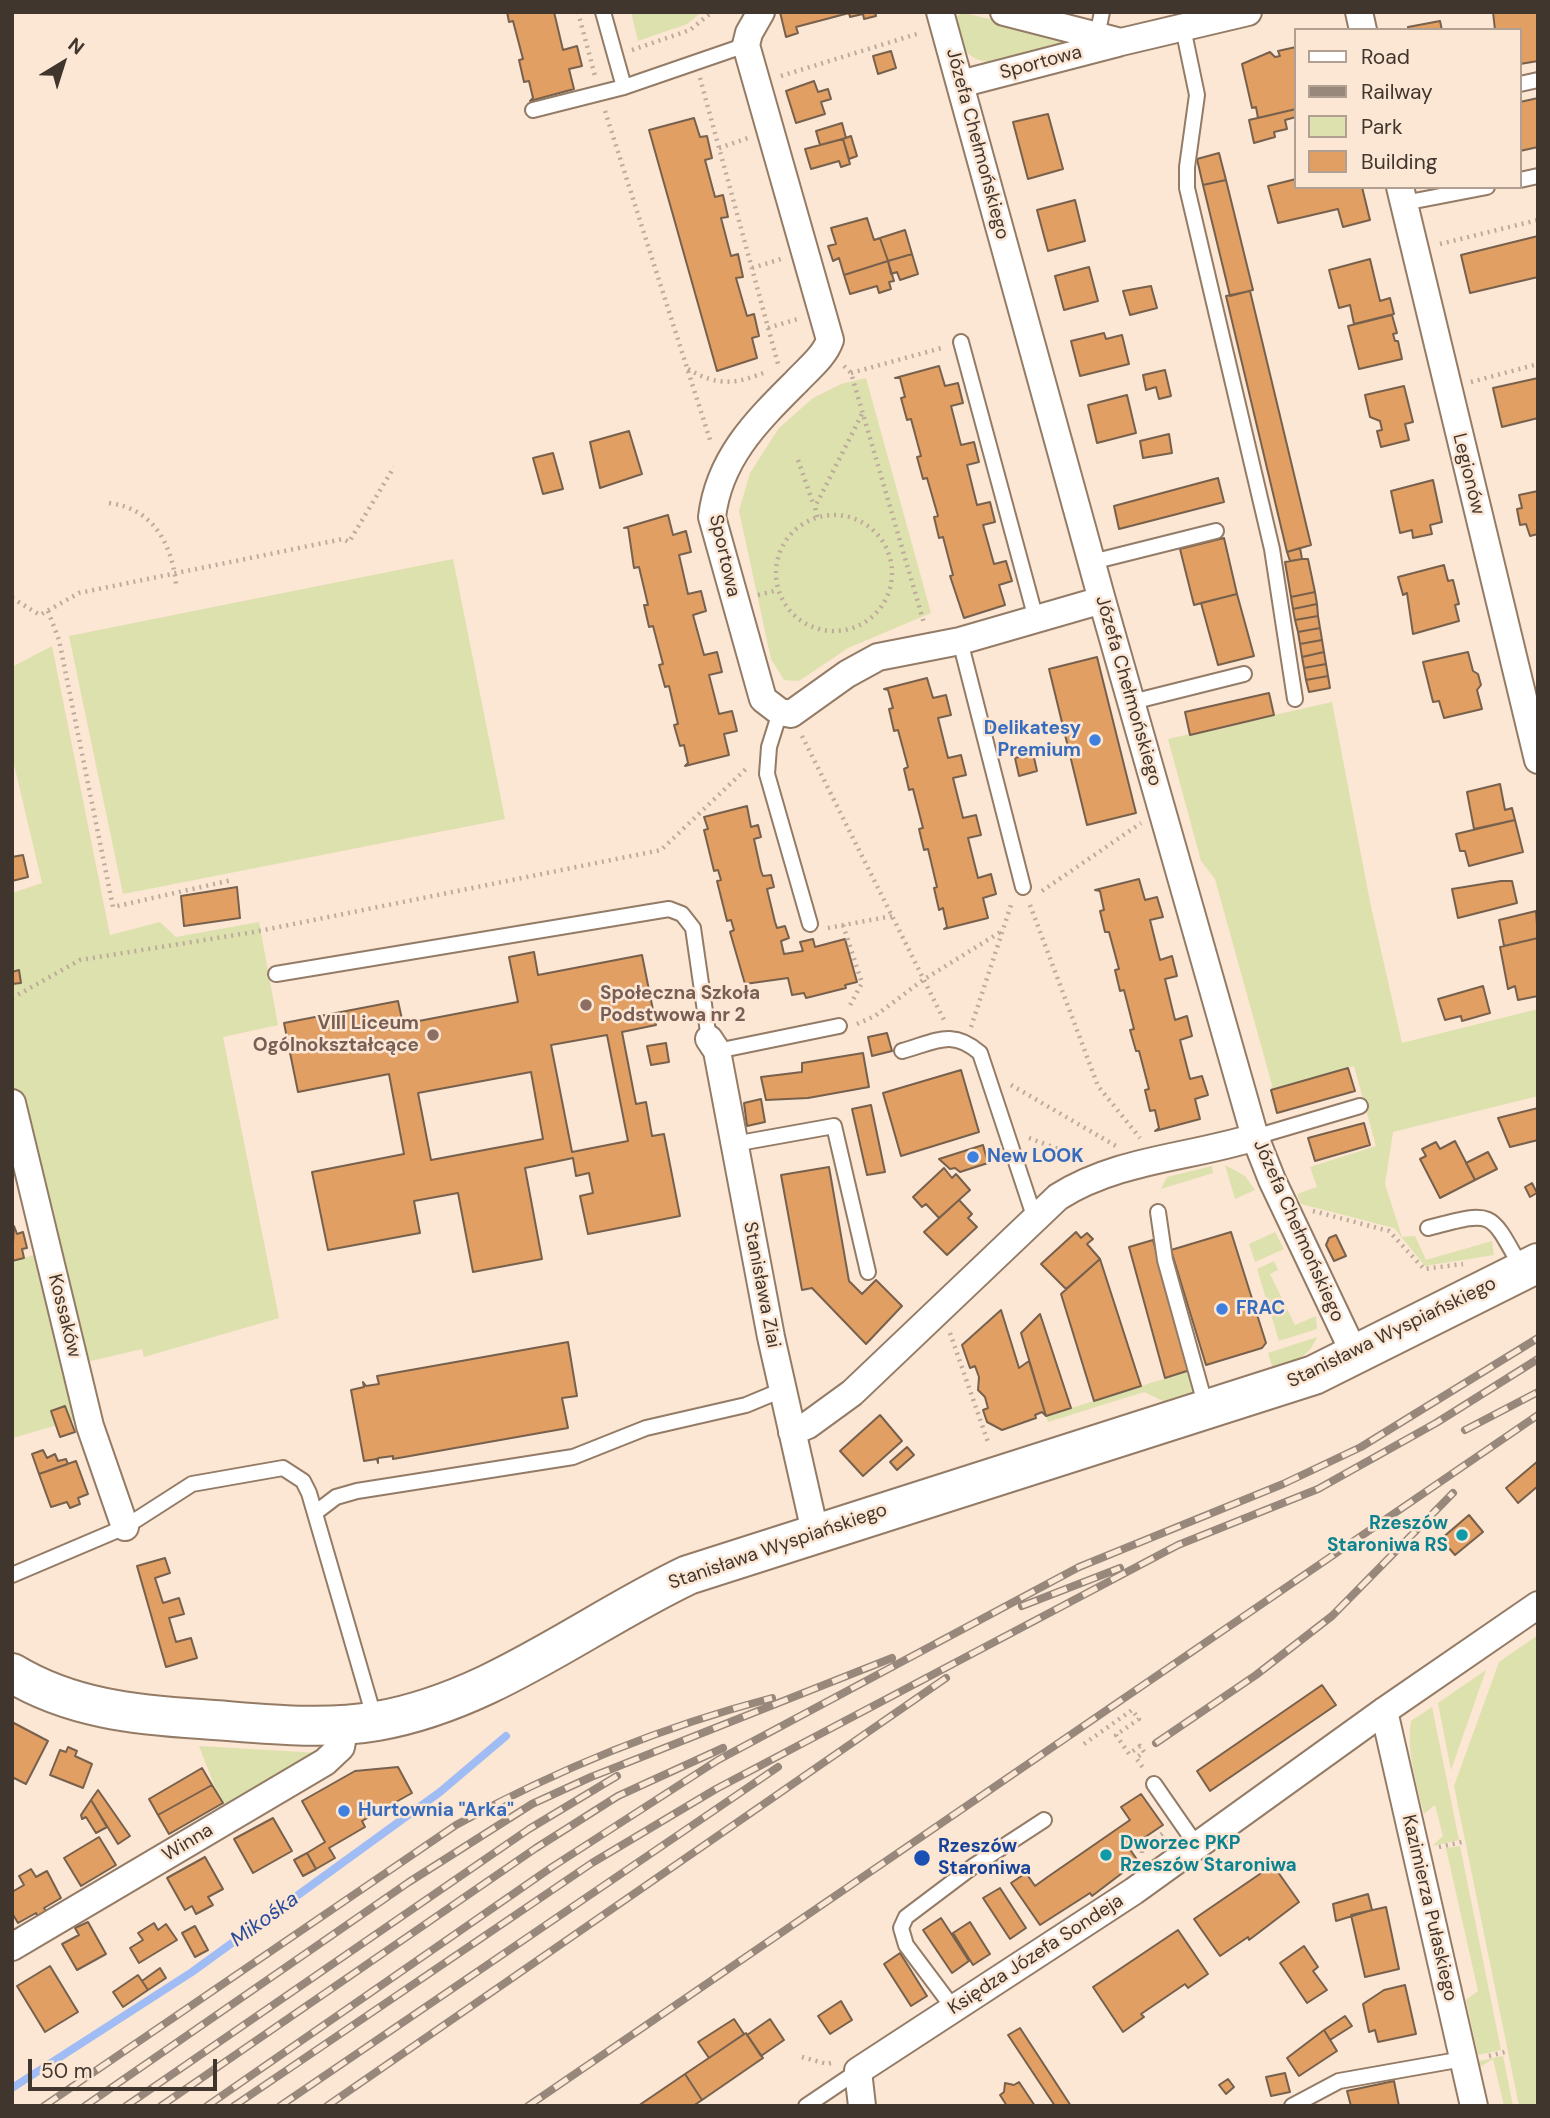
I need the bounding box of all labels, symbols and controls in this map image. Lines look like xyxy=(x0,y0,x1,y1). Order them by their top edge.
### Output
north arrow xyxy=(28,28,98,98)
legend xyxy=(1294,28,1522,189)
text: N xyxy=(63,32,89,60)
street label: Sportowa xyxy=(998,41,1084,85)
text: Road xyxy=(1361,43,1410,71)
street label: Józefa Chełmońskiego xyxy=(941,46,1013,242)
text: Railway xyxy=(1361,78,1433,106)
text: Park xyxy=(1361,113,1402,141)
text: Building xyxy=(1361,148,1437,176)
street label: Legionów xyxy=(1447,431,1489,517)
street label: Sportowa xyxy=(703,513,745,599)
street label: Józefa Chełmońskiego xyxy=(1090,593,1166,789)
place label: Delikatesy Premium xyxy=(984,718,1081,762)
marker: Delikatesy Premium xyxy=(1087,732,1103,748)
place label: Społeczna Szkoła Podstwowa nr 2 xyxy=(600,983,760,1027)
marker: Społeczna Szkoła Podstwowa nr 2 xyxy=(578,997,594,1013)
place label: VIII Liceum Ogólnokształcące xyxy=(253,1013,419,1057)
marker: VIII Liceum Ogólnokształcące xyxy=(425,1027,441,1043)
street label: Józefa Chełmońskiego xyxy=(1248,1136,1348,1326)
place label: New LOOK xyxy=(987,1146,1084,1168)
marker: New LOOK xyxy=(965,1149,981,1165)
street label: Stanisława Ziai xyxy=(738,1220,784,1350)
street label: Kossaków xyxy=(43,1272,85,1360)
street label: Stanisława Wyspiańskiego xyxy=(1284,1272,1500,1394)
place label: FRAC xyxy=(1236,1298,1285,1320)
marker: FRAC xyxy=(1214,1301,1230,1317)
street label: Stanisława Wyspiańskiego xyxy=(666,1499,890,1595)
place label: Rzeszów Staroniwa RS xyxy=(1327,1513,1448,1557)
marker: Rzeszów Staroniwa RS xyxy=(1454,1527,1470,1543)
place label: Hurtownia "Arka" xyxy=(358,1800,514,1822)
marker: Hurtownia "Arka" xyxy=(336,1803,352,1819)
street label: Kazimierza Pułaskiego xyxy=(1396,1813,1462,2003)
street label: Winna xyxy=(159,1819,217,1867)
place label: Dworzec PKP Rzeszów Staroniwa xyxy=(1120,1833,1297,1877)
place label: Rzeszów Staroniwa xyxy=(938,1836,1031,1880)
marker: Dworzec PKP Rzeszów Staroniwa xyxy=(1098,1847,1114,1863)
marker: Rzeszów Staroniwa xyxy=(912,1848,932,1868)
water label: Mikośka xyxy=(226,1887,304,1953)
street label: Księdza Józefa Sondeja xyxy=(944,1890,1128,2020)
scale bar xyxy=(32,2044,220,2088)
text: 50 m xyxy=(41,2057,92,2085)

